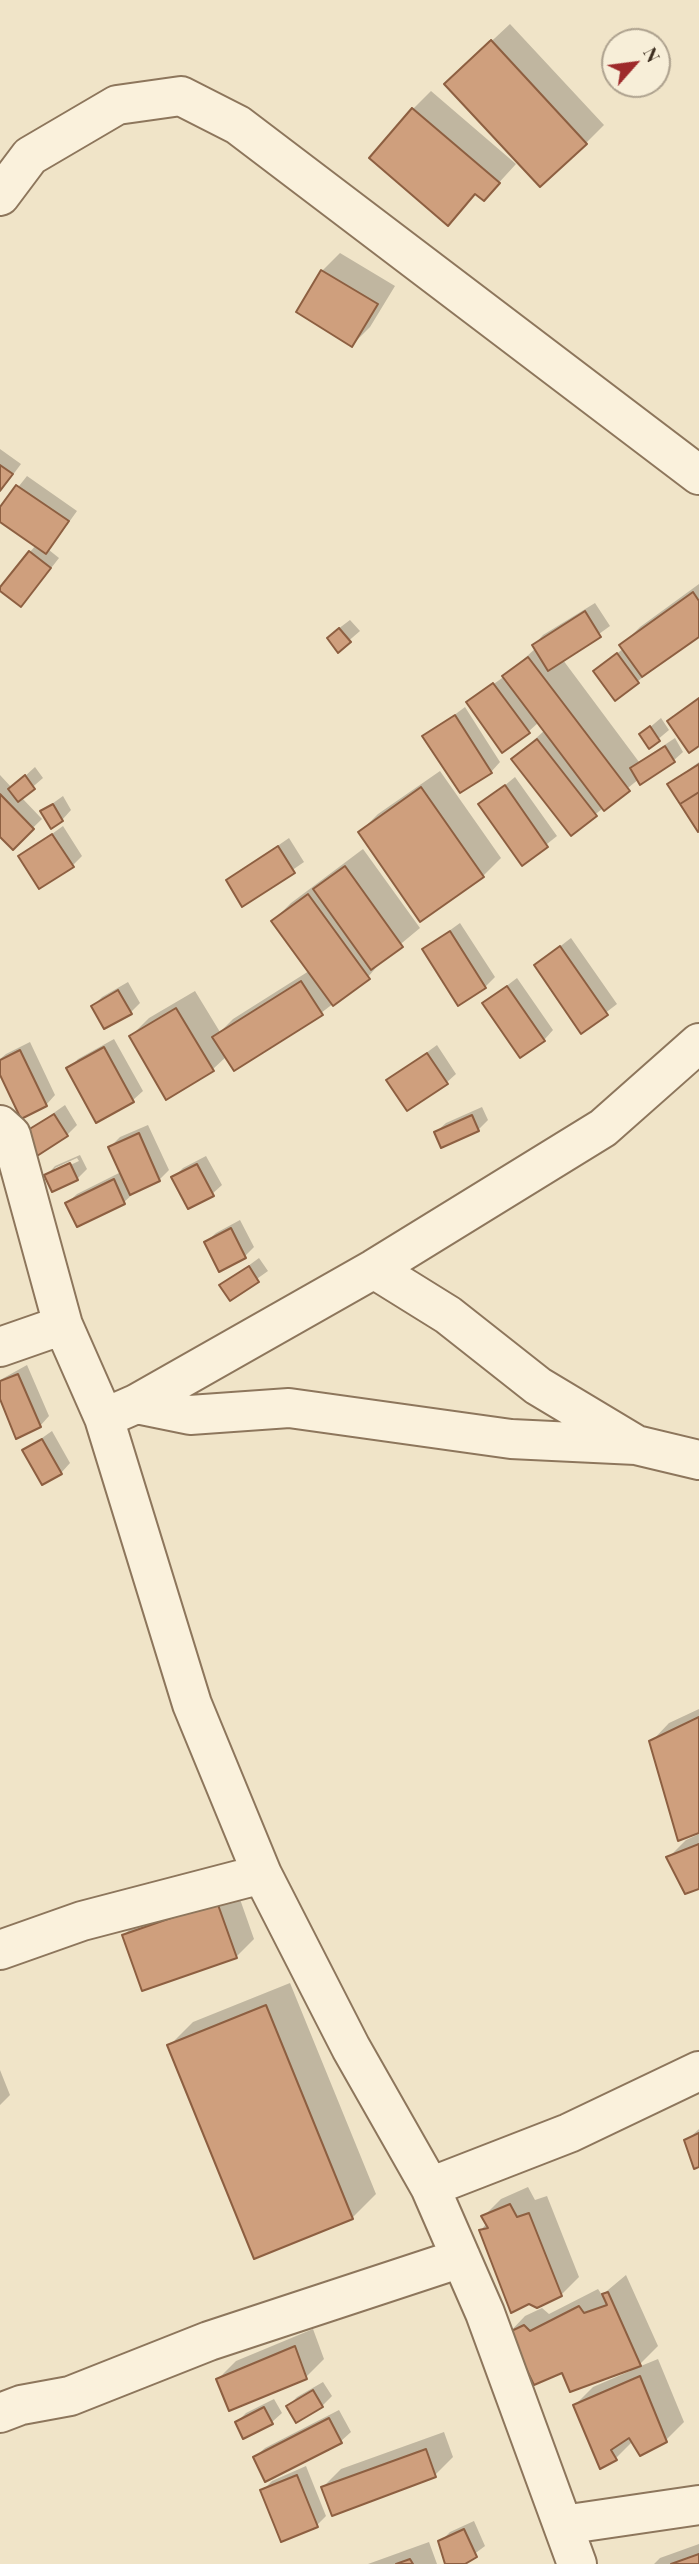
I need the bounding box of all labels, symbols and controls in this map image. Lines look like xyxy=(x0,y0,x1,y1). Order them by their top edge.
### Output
north arrow xyxy=(601,28,671,98)
text: N xyxy=(638,42,667,66)

